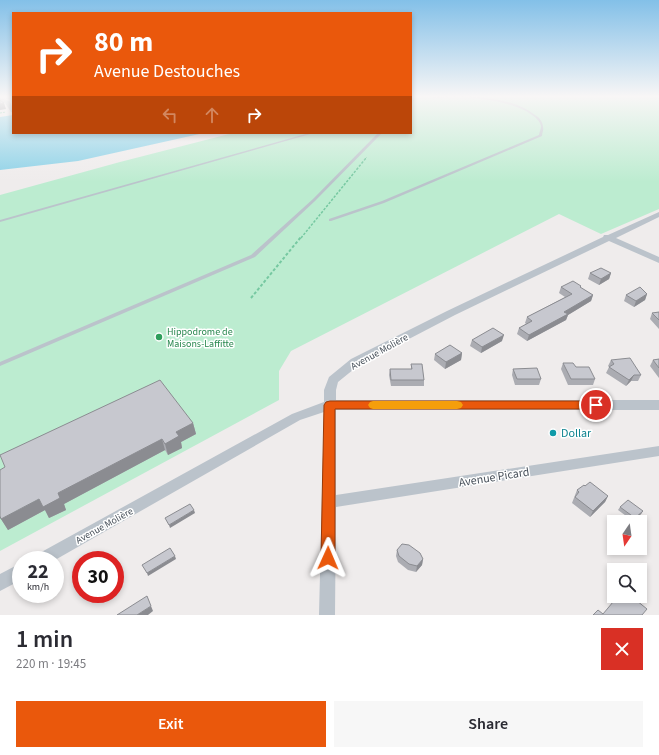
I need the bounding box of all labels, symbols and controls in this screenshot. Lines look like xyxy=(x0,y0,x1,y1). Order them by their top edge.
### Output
text: 80 m xyxy=(94,22,153,62)
icon: right xyxy=(28,28,80,80)
text: Avenue Destouches xyxy=(94,59,240,84)
icon: left xyxy=(159,104,181,126)
icon: ahead xyxy=(201,104,223,126)
icon: right xyxy=(243,104,265,126)
place label: Hippodrome de Maisons-Laffitte xyxy=(167,325,234,351)
street label: Avenue Molière xyxy=(348,330,411,373)
marker: Hippodrome de Maisons-Laffitte xyxy=(154,332,164,342)
pin xyxy=(579,388,613,422)
icon: arrive xyxy=(585,394,607,416)
place label: Dollar xyxy=(561,425,592,442)
marker: Dollar xyxy=(548,428,558,438)
street label: Avenue Picard xyxy=(458,464,531,491)
street label: Avenue Molière xyxy=(73,504,136,547)
north arrow xyxy=(607,515,647,555)
map controls xyxy=(607,515,647,603)
position arrow xyxy=(307,537,349,579)
speed limit sign: 30 xyxy=(72,551,124,603)
text: 22 xyxy=(27,558,49,586)
button: search xyxy=(607,563,647,603)
text: km/h xyxy=(27,580,49,594)
text: 1 min xyxy=(16,622,73,657)
button: close xyxy=(601,628,643,670)
text: 220 m · 19:45 xyxy=(16,655,86,673)
button: Exit xyxy=(16,701,326,747)
button: Share xyxy=(334,701,643,747)

